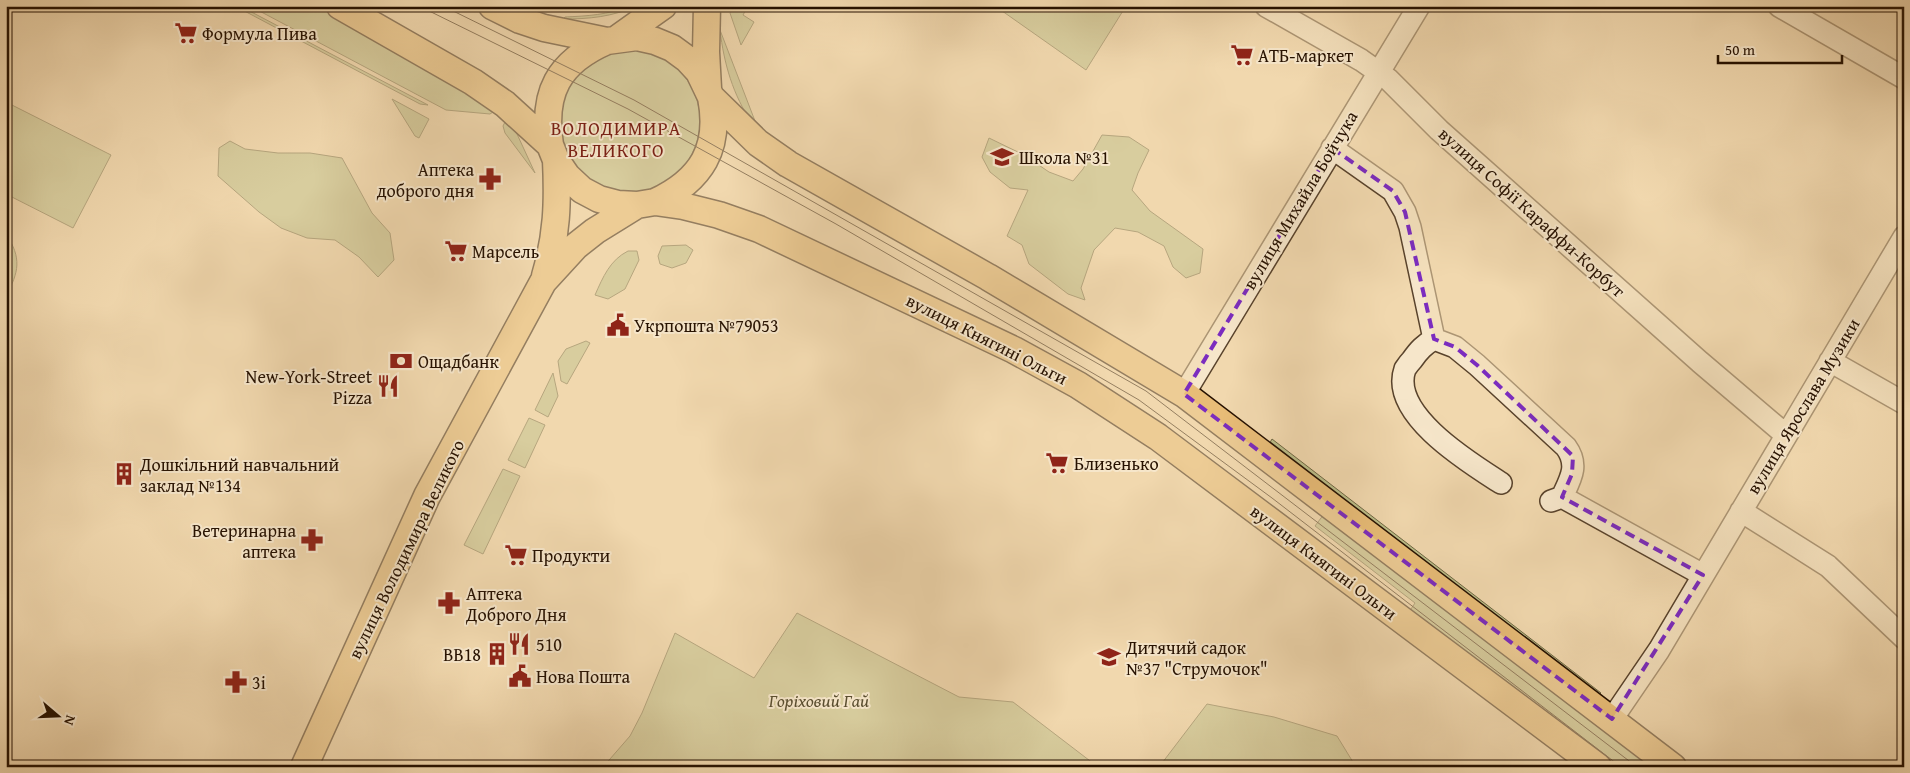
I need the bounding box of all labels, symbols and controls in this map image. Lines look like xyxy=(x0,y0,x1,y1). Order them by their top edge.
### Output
supermarket icon: Формула Пива xyxy=(173,20,199,46)
place label: Формула Пива xyxy=(202,20,317,47)
scale bar xyxy=(1718,32,1841,64)
text: 50 m xyxy=(1725,39,1756,60)
supermarket icon: АТБ-маркет xyxy=(1229,42,1255,68)
place label: АТБ-маркет xyxy=(1258,42,1353,69)
street label: вулиця Михайла Бойчука xyxy=(1236,105,1364,295)
district label: ВОЛОДИМИРА ВЕЛИКОГО xyxy=(551,114,681,164)
street label: вулиця Софії Караффи-Корбут xyxy=(1433,121,1632,304)
school or university icon: Школа №31 xyxy=(989,144,1015,170)
place label: Школа №31 xyxy=(1019,144,1109,171)
place label: Аптека доброго дня xyxy=(377,156,474,204)
pharmacy icon: Аптека доброго дня xyxy=(477,166,503,192)
supermarket icon: Марсель xyxy=(443,238,469,264)
place label: Марсель xyxy=(472,238,539,265)
street label: вулиця Княгині Ольги xyxy=(902,287,1073,392)
public building icon: Укрпошта №79053 xyxy=(605,312,631,338)
place label: Укрпошта №79053 xyxy=(634,312,779,339)
street label: вулиця Ярослава Музики xyxy=(1740,313,1866,499)
bank icon: Ощадбанк xyxy=(388,348,414,374)
place label: Ощадбанк xyxy=(418,348,499,375)
place label: New-York-Street Pizza xyxy=(246,363,373,411)
restaurant icon: New-York-Street Pizza xyxy=(375,373,401,399)
street label: вулиця Володимира Великого xyxy=(341,435,471,663)
supermarket icon: Близенько xyxy=(1044,450,1070,476)
place label: Близенько xyxy=(1074,450,1159,477)
place label: Дошкільний навчальний заклад №134 xyxy=(139,451,340,499)
building icon: Дошкільний навчальний заклад №134 xyxy=(111,461,137,487)
street label: вулиця Княгині Ольги xyxy=(1245,498,1403,626)
place label: Ветеринарна аптека xyxy=(192,517,296,565)
pharmacy icon: Ветеринарна аптека xyxy=(299,527,325,553)
supermarket icon: Продукти xyxy=(503,542,529,568)
place label: Продукти xyxy=(532,542,611,569)
place label: Аптека Доброго Дня xyxy=(465,580,567,628)
pharmacy icon: Аптека Доброго Дня xyxy=(436,590,462,616)
restaurant icon: 510 xyxy=(506,631,532,657)
place label: 510 xyxy=(536,631,562,658)
place label: Дитячий садок №37 "Струмочок" xyxy=(1125,634,1268,682)
place label: BB18 xyxy=(443,641,481,668)
building icon: BB18 xyxy=(484,641,510,667)
school or university icon: Дитячий садок №37 "Струмочок" xyxy=(1096,644,1122,670)
public building icon: Нова Пошта xyxy=(507,663,533,689)
place label: Нова Пошта xyxy=(536,663,631,690)
pharmacy icon: 3і xyxy=(223,669,249,695)
place label: 3і xyxy=(252,669,266,696)
park label: Горіховий Гай xyxy=(768,687,869,714)
north arrow xyxy=(32,690,82,740)
text: N xyxy=(59,713,81,729)

